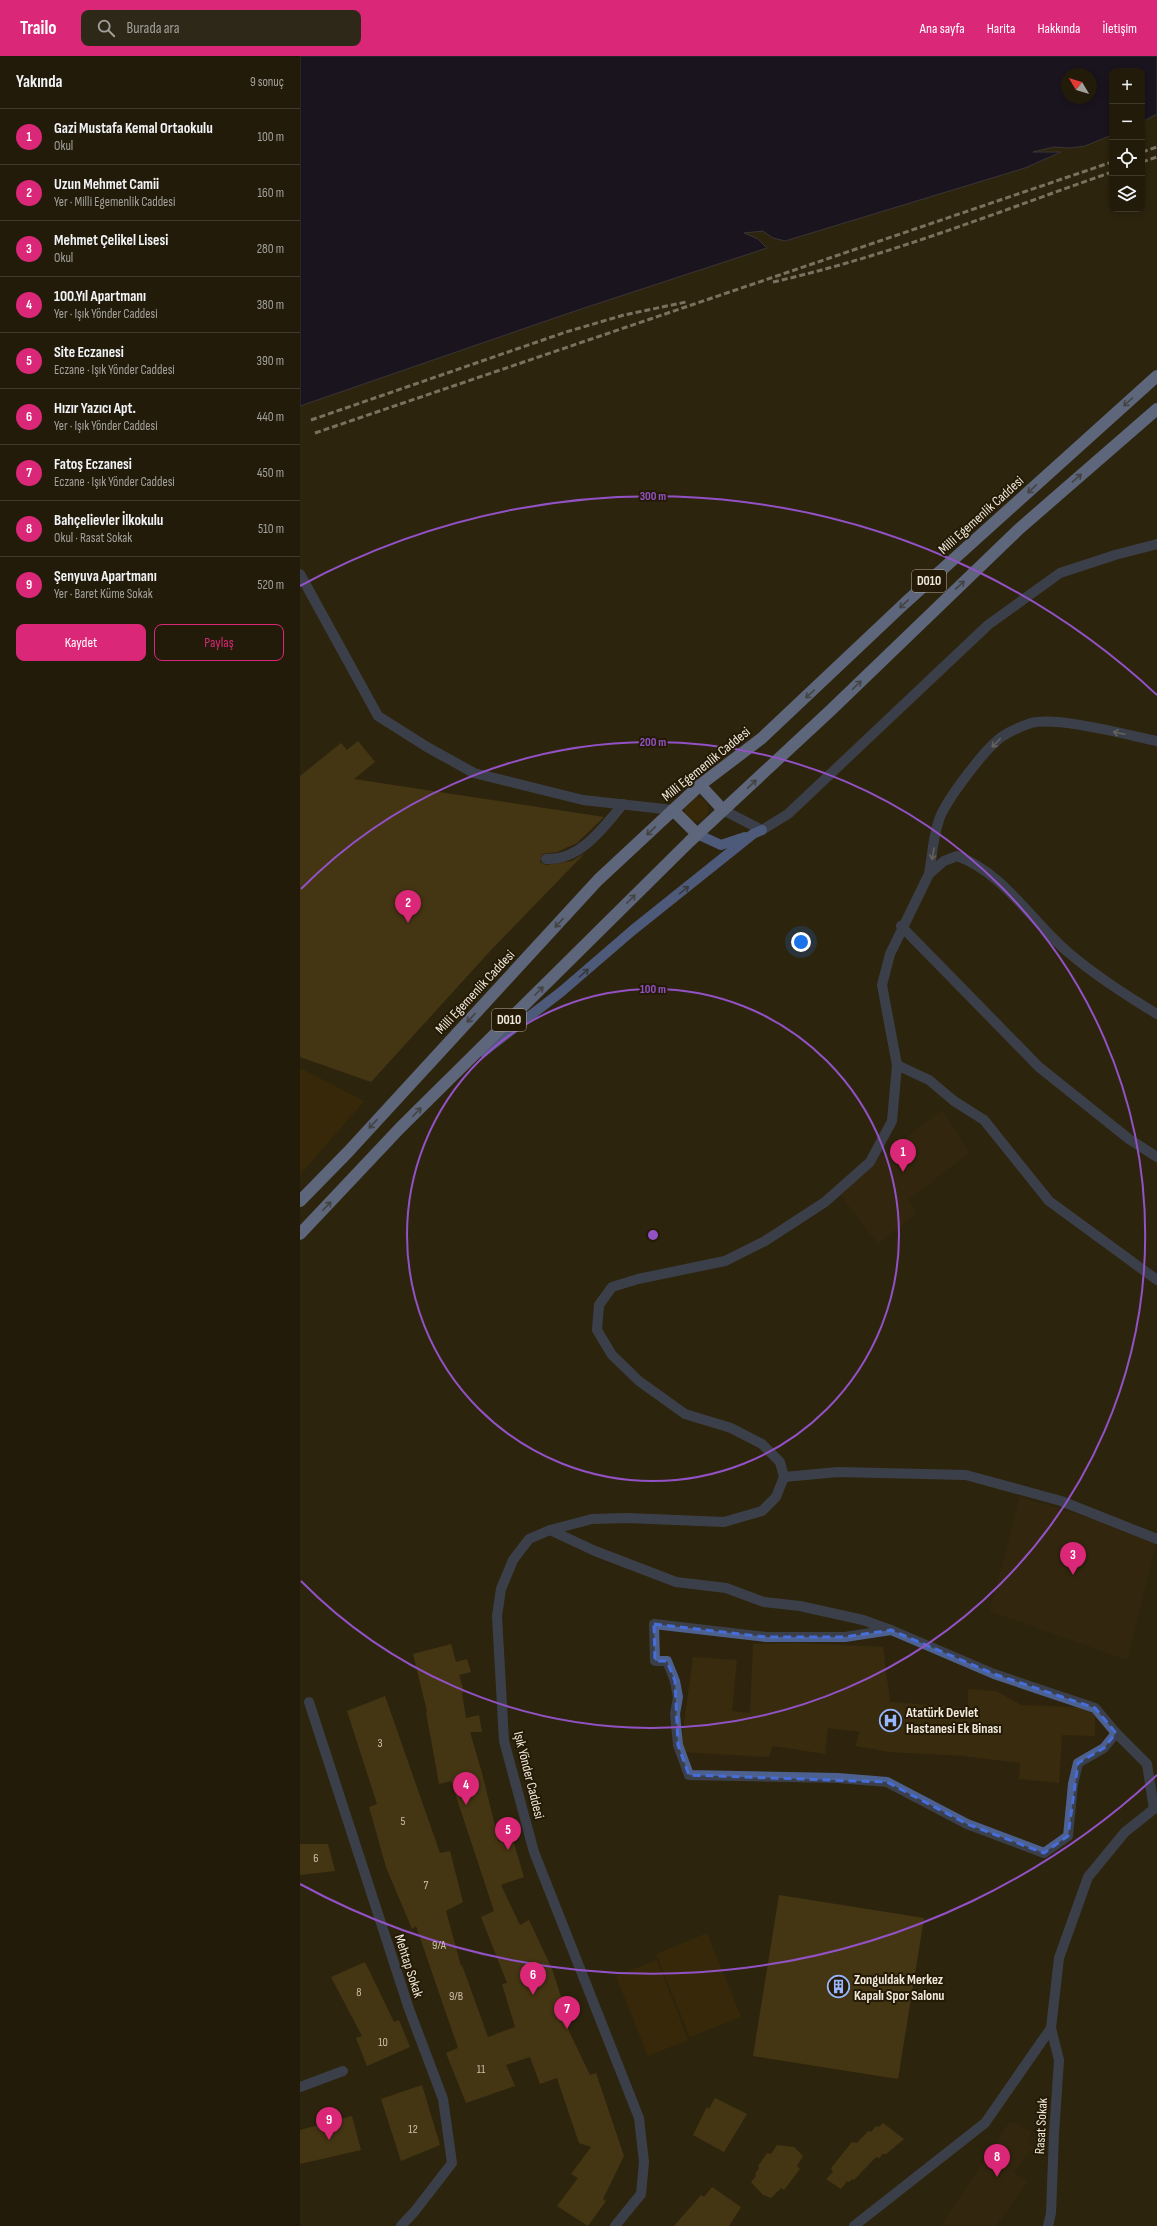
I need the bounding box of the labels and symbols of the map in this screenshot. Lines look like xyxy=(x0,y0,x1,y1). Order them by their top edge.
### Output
north arrow xyxy=(1061,68,1097,104)
one-way arrow xyxy=(1123,397,1133,406)
street label: Milli Egemenlik Caddesi xyxy=(935,472,1027,558)
one-way arrow xyxy=(1072,474,1082,483)
one-way arrow xyxy=(1027,485,1037,494)
text: 300 m xyxy=(640,489,666,504)
road number: D010 xyxy=(912,570,946,592)
one-way arrow xyxy=(955,581,965,590)
one-way arrow xyxy=(899,599,909,609)
one-way arrow xyxy=(852,680,862,690)
one-way arrow xyxy=(805,689,815,699)
street label: Milli Egemenlik Caddesi xyxy=(658,723,754,805)
one-way arrow xyxy=(1113,729,1126,737)
text: 200 m xyxy=(640,735,666,750)
one-way arrow xyxy=(991,738,1000,748)
one-way arrow xyxy=(747,779,757,788)
one-way arrow xyxy=(646,826,656,836)
one-way arrow xyxy=(929,847,937,860)
one-way arrow xyxy=(678,885,689,894)
pin: 2 xyxy=(395,890,421,923)
one-way arrow xyxy=(626,894,636,904)
one-way arrow xyxy=(555,918,564,928)
your location xyxy=(791,932,811,952)
street label: Milli Egemenlik Caddesi xyxy=(432,946,518,1038)
one-way arrow xyxy=(579,968,589,977)
text: 100 m xyxy=(640,982,666,997)
one-way arrow xyxy=(534,986,544,996)
road number: D010 xyxy=(492,1009,526,1031)
one-way arrow xyxy=(466,1013,476,1023)
one-way arrow xyxy=(412,1107,422,1117)
one-way arrow xyxy=(369,1119,378,1129)
pin: 1 xyxy=(890,1139,916,1172)
one-way arrow xyxy=(322,1201,332,1211)
centre of rings xyxy=(646,1228,660,1242)
pin: 3 xyxy=(1060,1542,1086,1575)
place label: Atatürk Devlet Hastanesi Ek Binası xyxy=(905,1704,1001,1737)
hospital icon: Atatürk Devlet Hastanesi Ek Binası xyxy=(877,1707,903,1733)
street label: Işık Yönder Caddesi xyxy=(510,1730,548,1820)
house number: 3 xyxy=(377,1736,383,1751)
pin: 4 xyxy=(453,1772,479,1805)
house number: 5 xyxy=(401,1814,406,1829)
pin: 5 xyxy=(495,1817,521,1850)
house number: 6 xyxy=(313,1851,319,1866)
house number: 7 xyxy=(424,1878,429,1893)
street label: Mehtap Sokak xyxy=(391,1932,427,2000)
house number: 9/A xyxy=(432,1938,447,1953)
pin: 6 xyxy=(520,1962,546,1995)
place label: Zonguldak Merkez Kapalı Spor Salonu xyxy=(854,1971,944,2004)
building icon: Zonguldak Merkez Kapalı Spor Salonu xyxy=(826,1974,852,2000)
house number: 8 xyxy=(356,1985,362,2000)
house number: 9/B xyxy=(449,1989,463,2004)
pin: 7 xyxy=(554,1996,580,2029)
house number: 10 xyxy=(378,2035,388,2050)
house number: 11 xyxy=(477,2062,486,2077)
street label: Rasat Sokak xyxy=(1031,2097,1051,2155)
pin: 9 xyxy=(316,2107,342,2140)
house number: 12 xyxy=(408,2122,418,2137)
pin: 8 xyxy=(984,2144,1010,2177)

